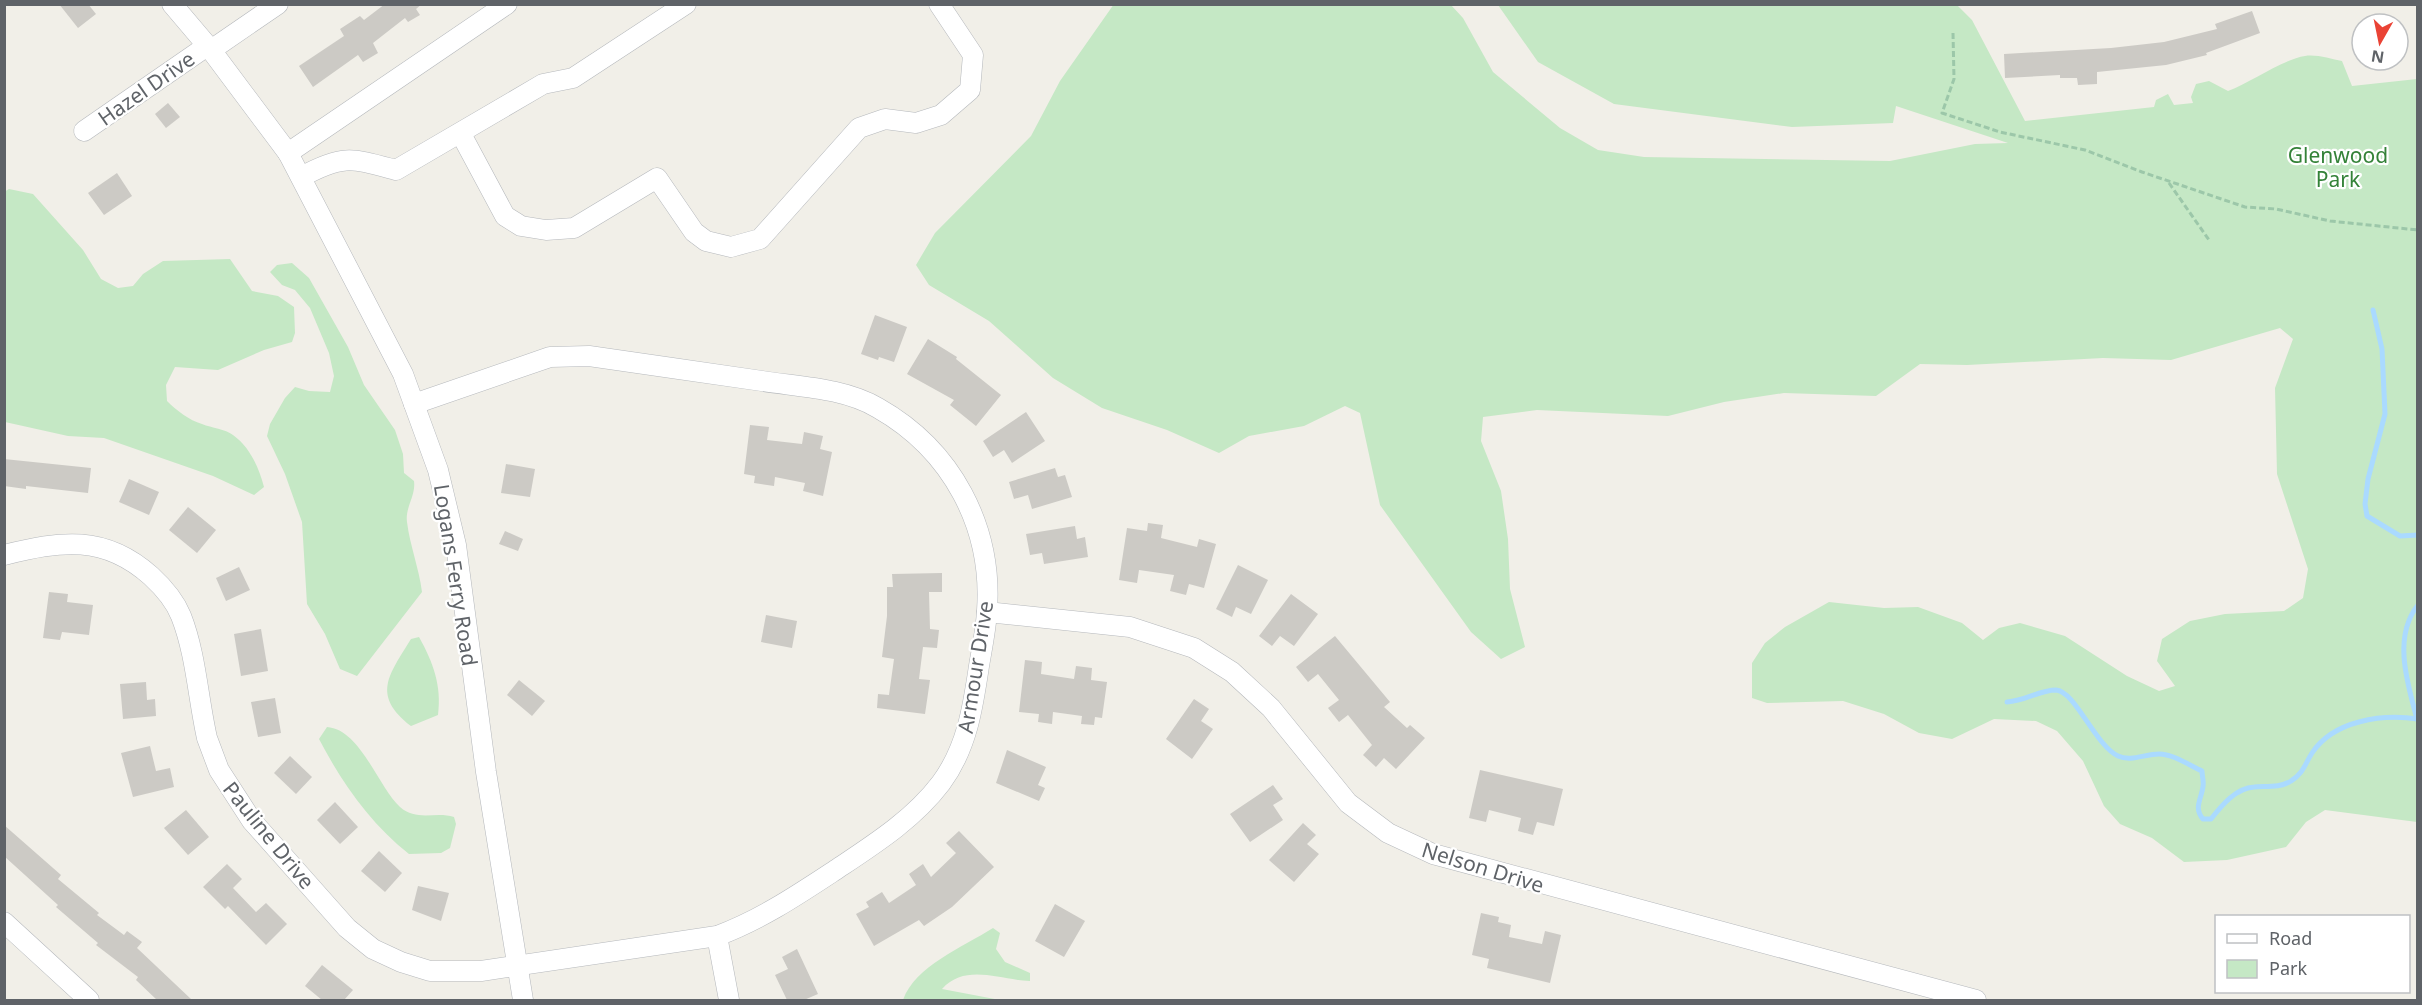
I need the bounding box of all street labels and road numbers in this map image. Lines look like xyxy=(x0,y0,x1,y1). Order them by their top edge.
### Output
street label: Hazel Drive xyxy=(92,44,200,132)
street label: Logans Ferry Road xyxy=(428,482,484,668)
street label: Armour Drive xyxy=(951,599,999,735)
street label: Pauline Drive xyxy=(217,775,321,895)
street label: Nelson Drive xyxy=(1418,835,1548,899)

